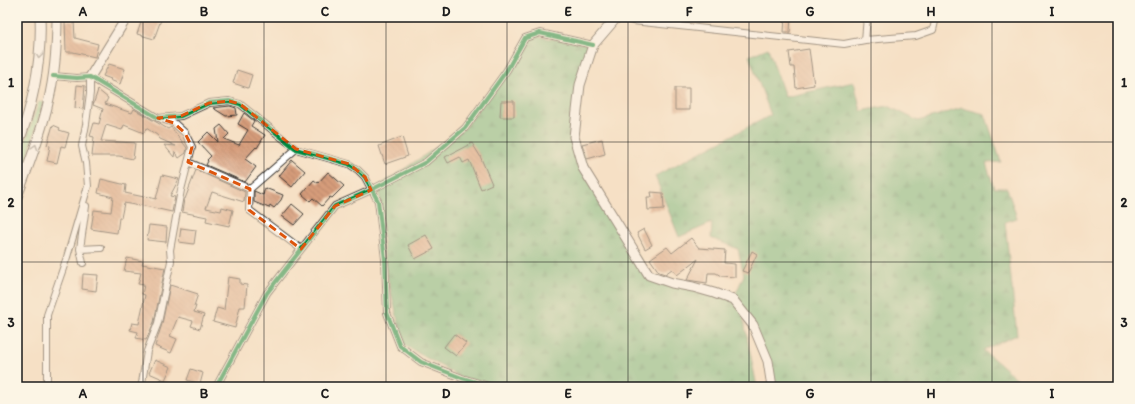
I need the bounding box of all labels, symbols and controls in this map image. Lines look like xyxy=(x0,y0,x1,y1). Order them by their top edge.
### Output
text: A xyxy=(78,4,88,19)
text: B xyxy=(200,4,209,19)
text: C xyxy=(321,4,330,19)
text: D xyxy=(442,4,451,19)
text: E xyxy=(564,4,572,19)
text: F xyxy=(686,4,693,19)
text: G xyxy=(806,4,815,19)
text: H xyxy=(927,4,936,19)
text: I xyxy=(1050,4,1055,19)
one-way arrow xyxy=(35,53,44,59)
text: 1 xyxy=(8,75,14,90)
text: 1 xyxy=(1121,75,1127,90)
one-way arrow xyxy=(30,144,39,151)
text: 2 xyxy=(8,195,15,210)
text: 2 xyxy=(1121,195,1128,210)
text: 3 xyxy=(7,315,15,330)
text: 3 xyxy=(1120,315,1128,330)
text: A xyxy=(78,386,88,401)
text: B xyxy=(200,386,209,401)
text: C xyxy=(321,386,330,401)
text: D xyxy=(442,386,451,401)
text: E xyxy=(564,386,572,401)
text: F xyxy=(686,386,693,401)
text: G xyxy=(806,386,815,401)
text: H xyxy=(927,386,936,401)
text: I xyxy=(1050,386,1055,401)

